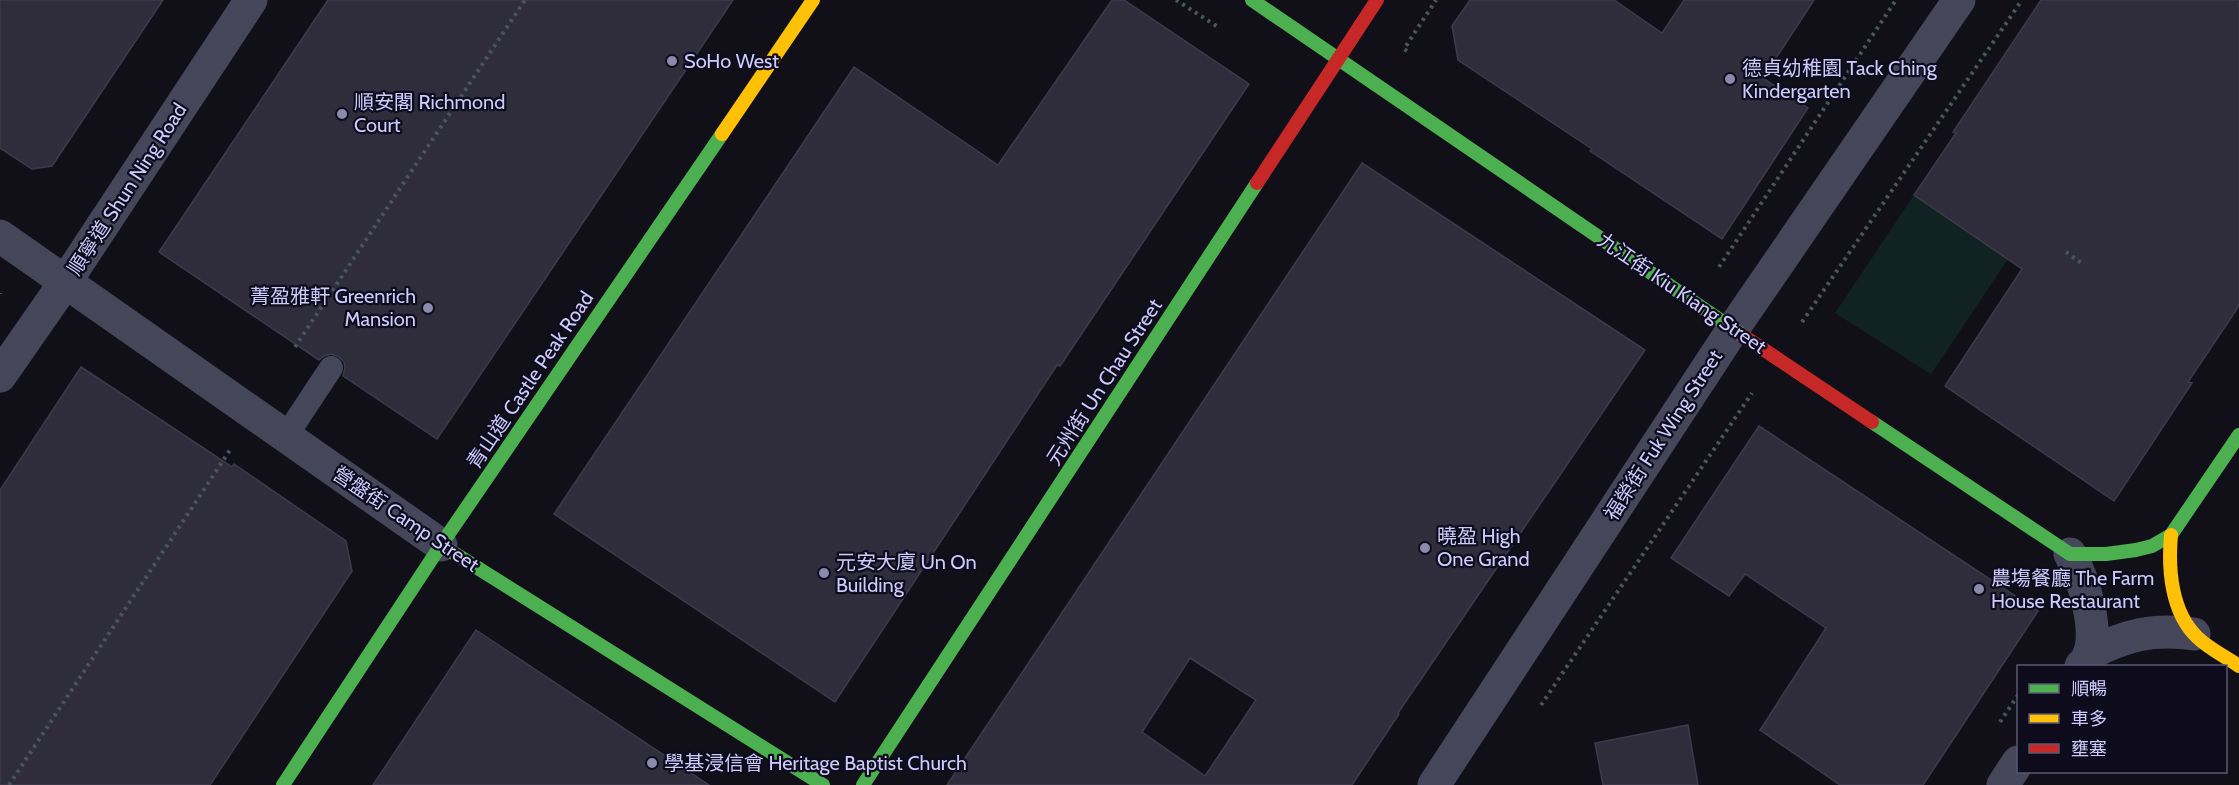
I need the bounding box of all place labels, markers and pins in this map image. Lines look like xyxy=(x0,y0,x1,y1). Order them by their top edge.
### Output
place label: SoHo West xyxy=(684,49,779,73)
marker: SoHo West xyxy=(665,54,679,68)
place label: 德貞幼稚園 Tack Ching Kindergarten xyxy=(1742,56,1938,103)
marker: 德貞幼稚園 Tack Ching Kindergarten xyxy=(1723,72,1737,86)
place label: 順安閣 Richmond Court xyxy=(354,90,505,137)
marker: 順安閣 Richmond Court xyxy=(335,107,349,121)
place label: 菁盈雅軒 Greenrich Mansion xyxy=(250,284,416,331)
marker: 菁盈雅軒 Greenrich Mansion xyxy=(421,301,435,315)
place label: 曉盈 High One Grand xyxy=(1437,524,1530,571)
marker: 曉盈 High One Grand xyxy=(1418,541,1432,555)
place label: 元安大廈 Un On Building xyxy=(836,550,977,597)
marker: 元安大廈 Un On Building xyxy=(817,566,831,580)
place label: 農塲餐廳 The Farm House Restaurant xyxy=(1991,566,2154,613)
marker: 農塲餐廳 The Farm House Restaurant xyxy=(1972,582,1986,596)
place label: 學基浸信會 Heritage Baptist Church xyxy=(664,751,967,775)
marker: 學基浸信會 Heritage Baptist Church xyxy=(645,756,659,770)

